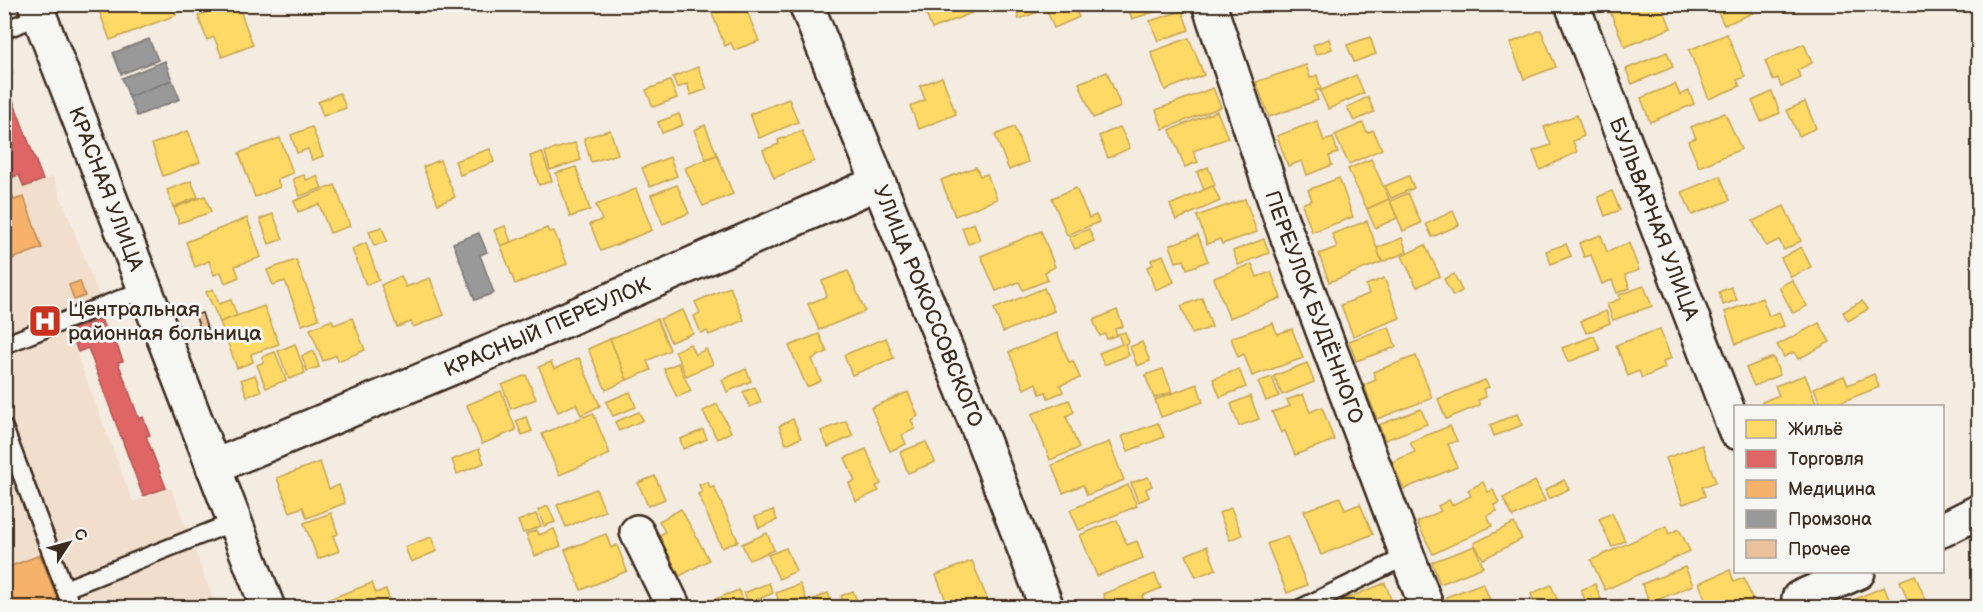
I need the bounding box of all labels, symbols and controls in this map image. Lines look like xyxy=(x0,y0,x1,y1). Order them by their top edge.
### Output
street label: КРАСНАЯ УЛИЦА xyxy=(63,103,149,275)
street label: БУЛЬВАРНАЯ УЛИЦА xyxy=(1604,114,1704,324)
street label: УЛИЦА РОКОССОВСКОГО xyxy=(868,182,988,431)
street label: ПЕРЕУЛОК БУДЁННОГО xyxy=(1259,188,1369,427)
street label: КРАСНЫЙ ПЕРЕУЛОК xyxy=(440,272,654,383)
place label: Центральная районная больница xyxy=(68,297,262,346)
hospital icon: Центральная районная больница xyxy=(27,303,63,339)
legend xyxy=(1734,405,1944,573)
text: Жильё xyxy=(1788,419,1843,440)
text: Торговля xyxy=(1788,449,1864,470)
text: Медицина xyxy=(1788,479,1876,500)
text: Промзона xyxy=(1788,509,1872,530)
north arrow xyxy=(39,513,99,573)
text: С xyxy=(69,525,91,545)
text: Прочее xyxy=(1788,539,1850,560)

